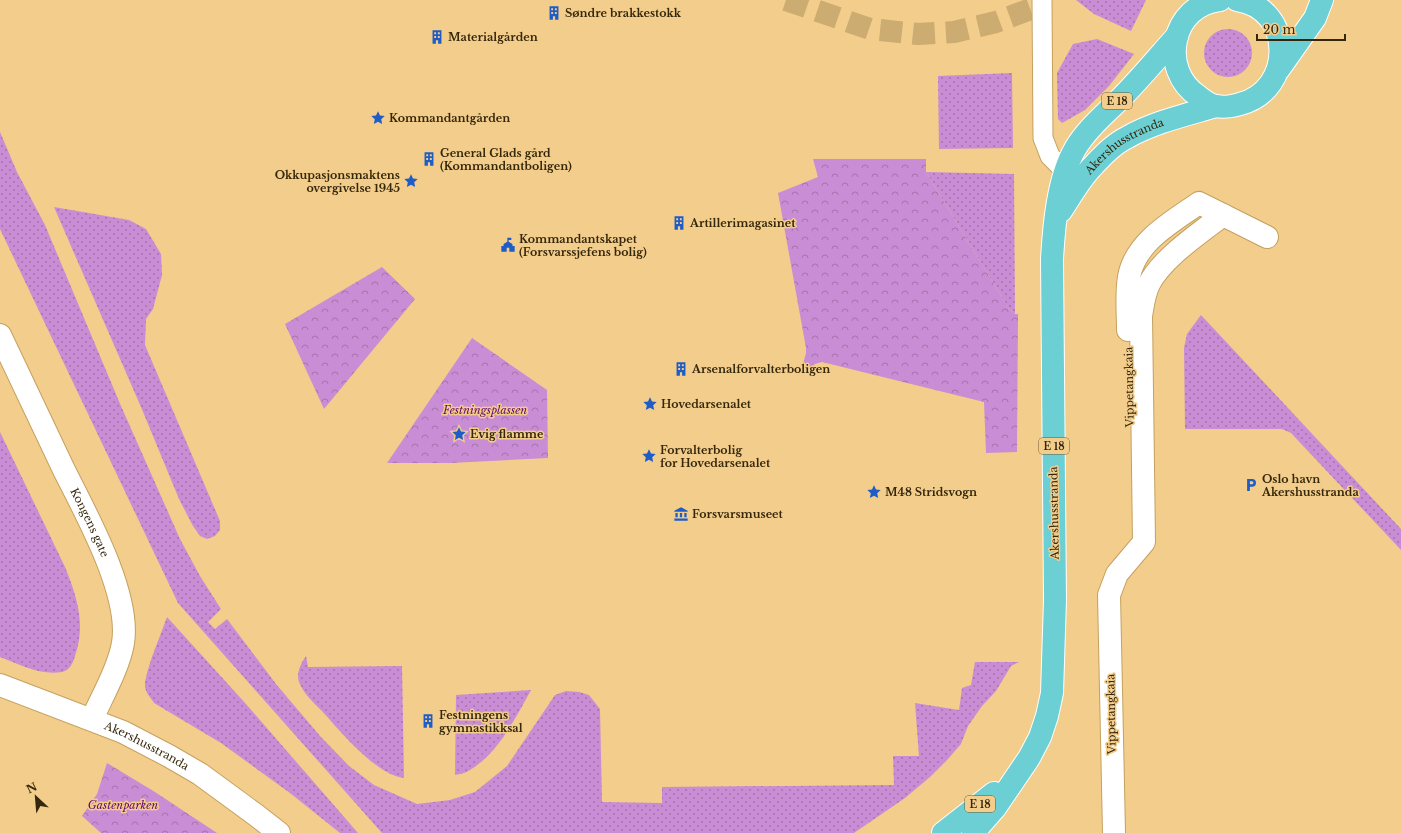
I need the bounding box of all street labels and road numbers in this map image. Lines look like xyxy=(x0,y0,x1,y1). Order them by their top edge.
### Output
road number: E 18 xyxy=(1102,93,1132,109)
street label: Akershusstranda xyxy=(1081,115,1166,178)
street label: Vippetangkaia xyxy=(1121,346,1137,428)
road number: E 18 xyxy=(1039,438,1069,454)
street label: Akershusstranda xyxy=(1046,466,1062,561)
street label: Kongens gate xyxy=(67,486,112,559)
street label: Vippetangkaia xyxy=(1103,673,1119,755)
street label: Akershusstranda xyxy=(102,718,192,774)
road number: E 18 xyxy=(965,796,995,812)

